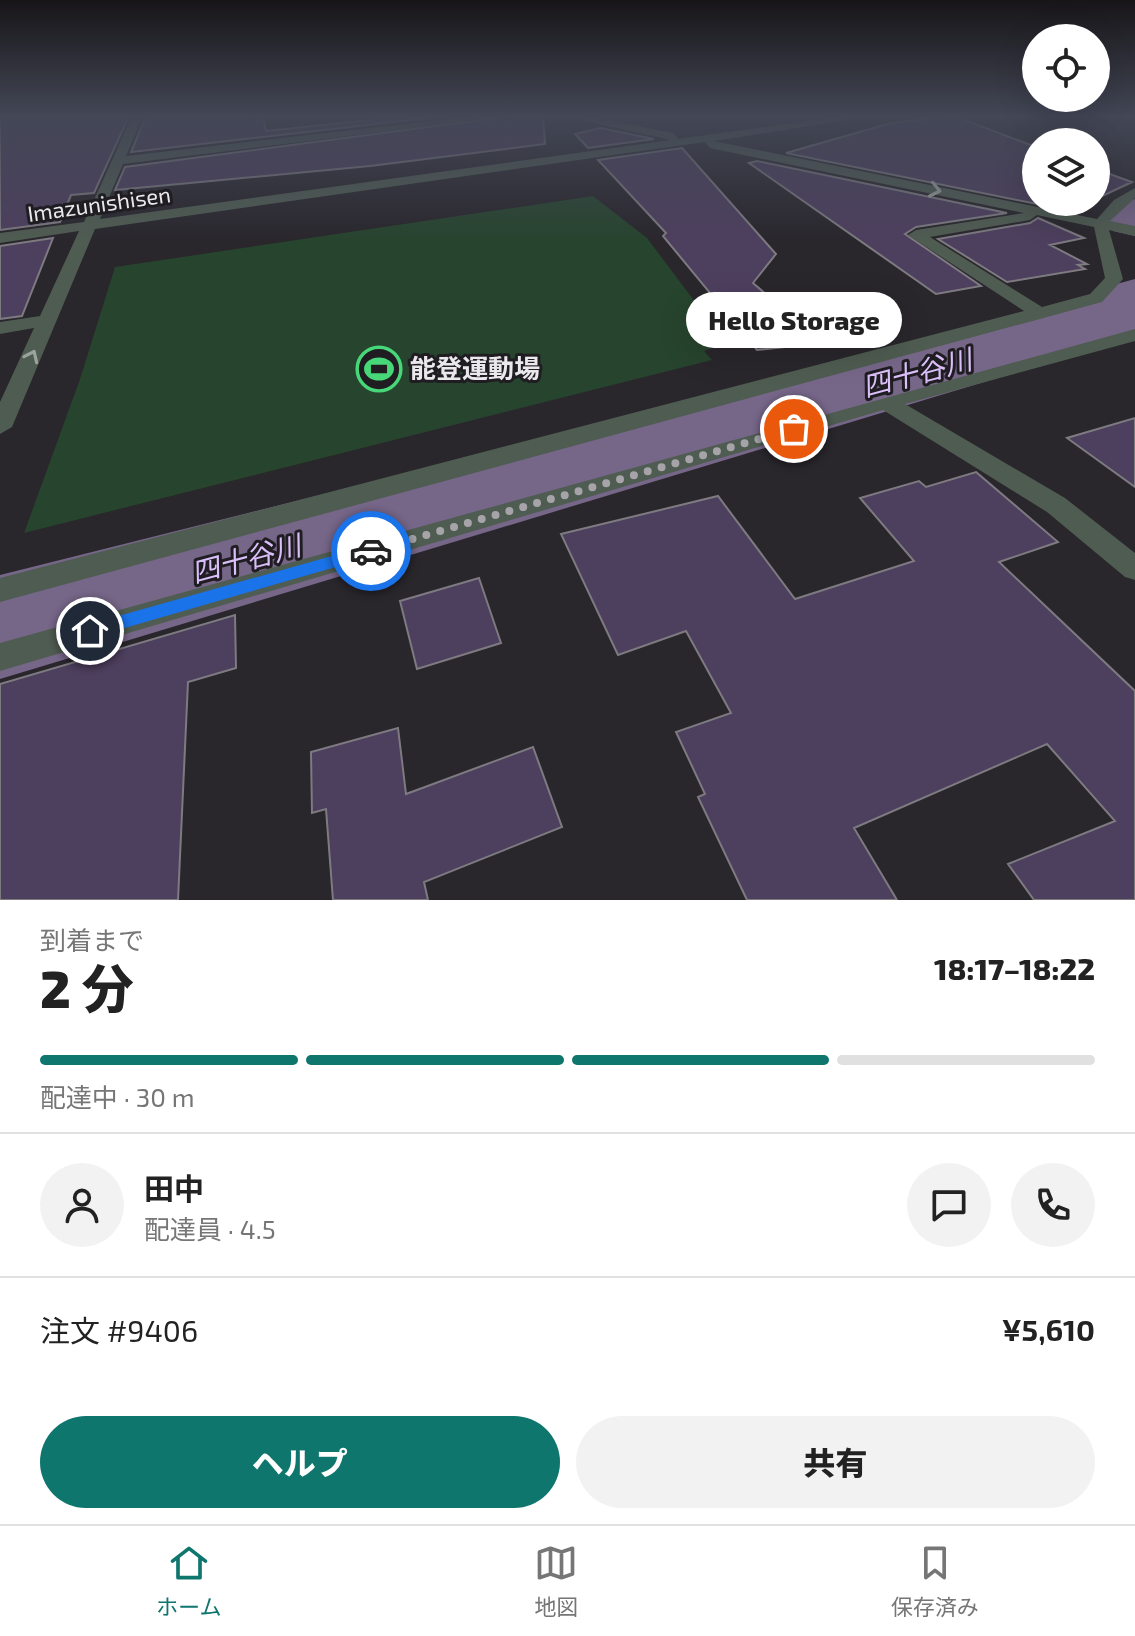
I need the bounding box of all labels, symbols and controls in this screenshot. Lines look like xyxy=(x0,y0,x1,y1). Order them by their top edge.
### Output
map controls xyxy=(1022,24,1110,216)
button: locate xyxy=(1022,24,1110,112)
button: layers xyxy=(1022,128,1110,216)
street label: Imazunishisen xyxy=(26,180,172,226)
one-way arrow xyxy=(928,181,942,198)
callout: Hello Storage xyxy=(686,293,902,349)
text: Hello Storage xyxy=(708,304,880,335)
water label: 四十谷川 xyxy=(858,340,978,403)
sports icon: 能登運動場 xyxy=(355,345,403,393)
one-way arrow xyxy=(22,349,38,364)
place label: 能登運動場 xyxy=(410,352,540,383)
pin xyxy=(760,395,828,463)
icon: bag xyxy=(772,407,816,451)
courier xyxy=(331,511,411,591)
water label: 四十谷川 xyxy=(187,526,307,589)
icon: car xyxy=(349,529,393,573)
pin xyxy=(56,597,124,665)
icon: home xyxy=(68,609,112,653)
text: 到着まで xyxy=(40,924,144,955)
text: 18:17–18:22 xyxy=(934,950,1095,986)
text: 2 分 xyxy=(40,956,134,1018)
text: 配達中 · 30 m xyxy=(40,1081,194,1112)
button: person xyxy=(40,1163,124,1247)
button: chat xyxy=(907,1163,991,1247)
button: phone xyxy=(1011,1163,1095,1247)
text: 田中 xyxy=(144,1170,204,1206)
text: 配達員 · 4.5 xyxy=(144,1213,276,1244)
text: ¥5,610 xyxy=(1002,1311,1095,1347)
text: 注文 #9406 xyxy=(40,1312,198,1348)
button: ヘルプ xyxy=(40,1416,560,1508)
button: 共有 xyxy=(576,1416,1095,1508)
tab: ホーム xyxy=(156,1541,222,1621)
tab: 地図 xyxy=(534,1541,578,1621)
tab: 保存済み xyxy=(891,1541,979,1621)

